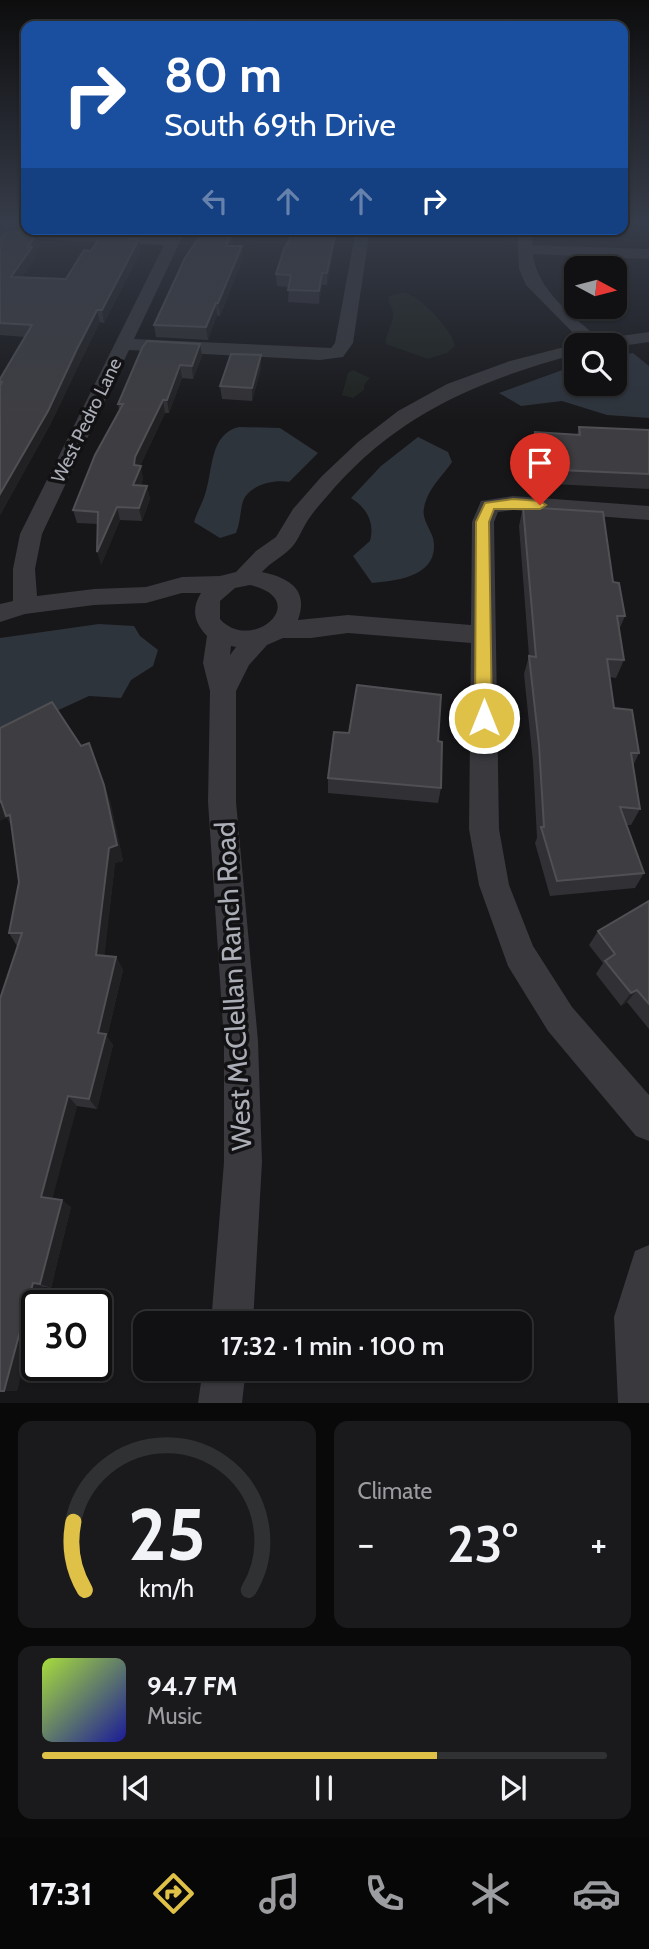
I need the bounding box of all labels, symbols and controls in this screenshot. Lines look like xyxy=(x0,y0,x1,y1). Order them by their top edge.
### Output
text: 80 m xyxy=(164,45,282,104)
icon: right xyxy=(49,49,140,140)
text: South 69th Drive xyxy=(164,105,396,144)
icon: left xyxy=(196,182,234,220)
icon: ahead xyxy=(269,182,307,220)
icon: ahead xyxy=(342,182,380,220)
icon: right xyxy=(415,182,453,220)
north arrow xyxy=(564,256,626,318)
map controls xyxy=(564,256,627,396)
button: search xyxy=(564,333,627,396)
street label: West Pedro Lane xyxy=(46,354,127,486)
pin xyxy=(510,433,570,505)
icon: arrive xyxy=(521,444,559,482)
position arrow xyxy=(447,681,521,755)
street label: West McClellan Ranch Road xyxy=(207,821,259,1151)
speed limit sign: 30 xyxy=(21,1290,112,1381)
text: 17:32 · 1 min · 100 m xyxy=(221,1330,444,1362)
text: Climate xyxy=(358,1477,432,1505)
text: 25 xyxy=(128,1491,206,1579)
text: 23° xyxy=(447,1512,518,1575)
text: − xyxy=(358,1520,374,1567)
text: + xyxy=(590,1520,607,1567)
text: km/h xyxy=(139,1573,194,1603)
text: 94.7 FM xyxy=(147,1670,238,1702)
text: Music xyxy=(147,1702,202,1730)
icon: previous xyxy=(117,1769,155,1807)
icon: pause xyxy=(305,1769,343,1807)
icon: next xyxy=(494,1769,532,1807)
icon: directions xyxy=(149,1869,198,1918)
icon: music xyxy=(255,1869,304,1918)
icon: phone xyxy=(360,1869,409,1918)
icon: climate xyxy=(466,1869,515,1918)
icon: car xyxy=(572,1869,621,1918)
text: 17:31 xyxy=(28,1874,93,1913)

